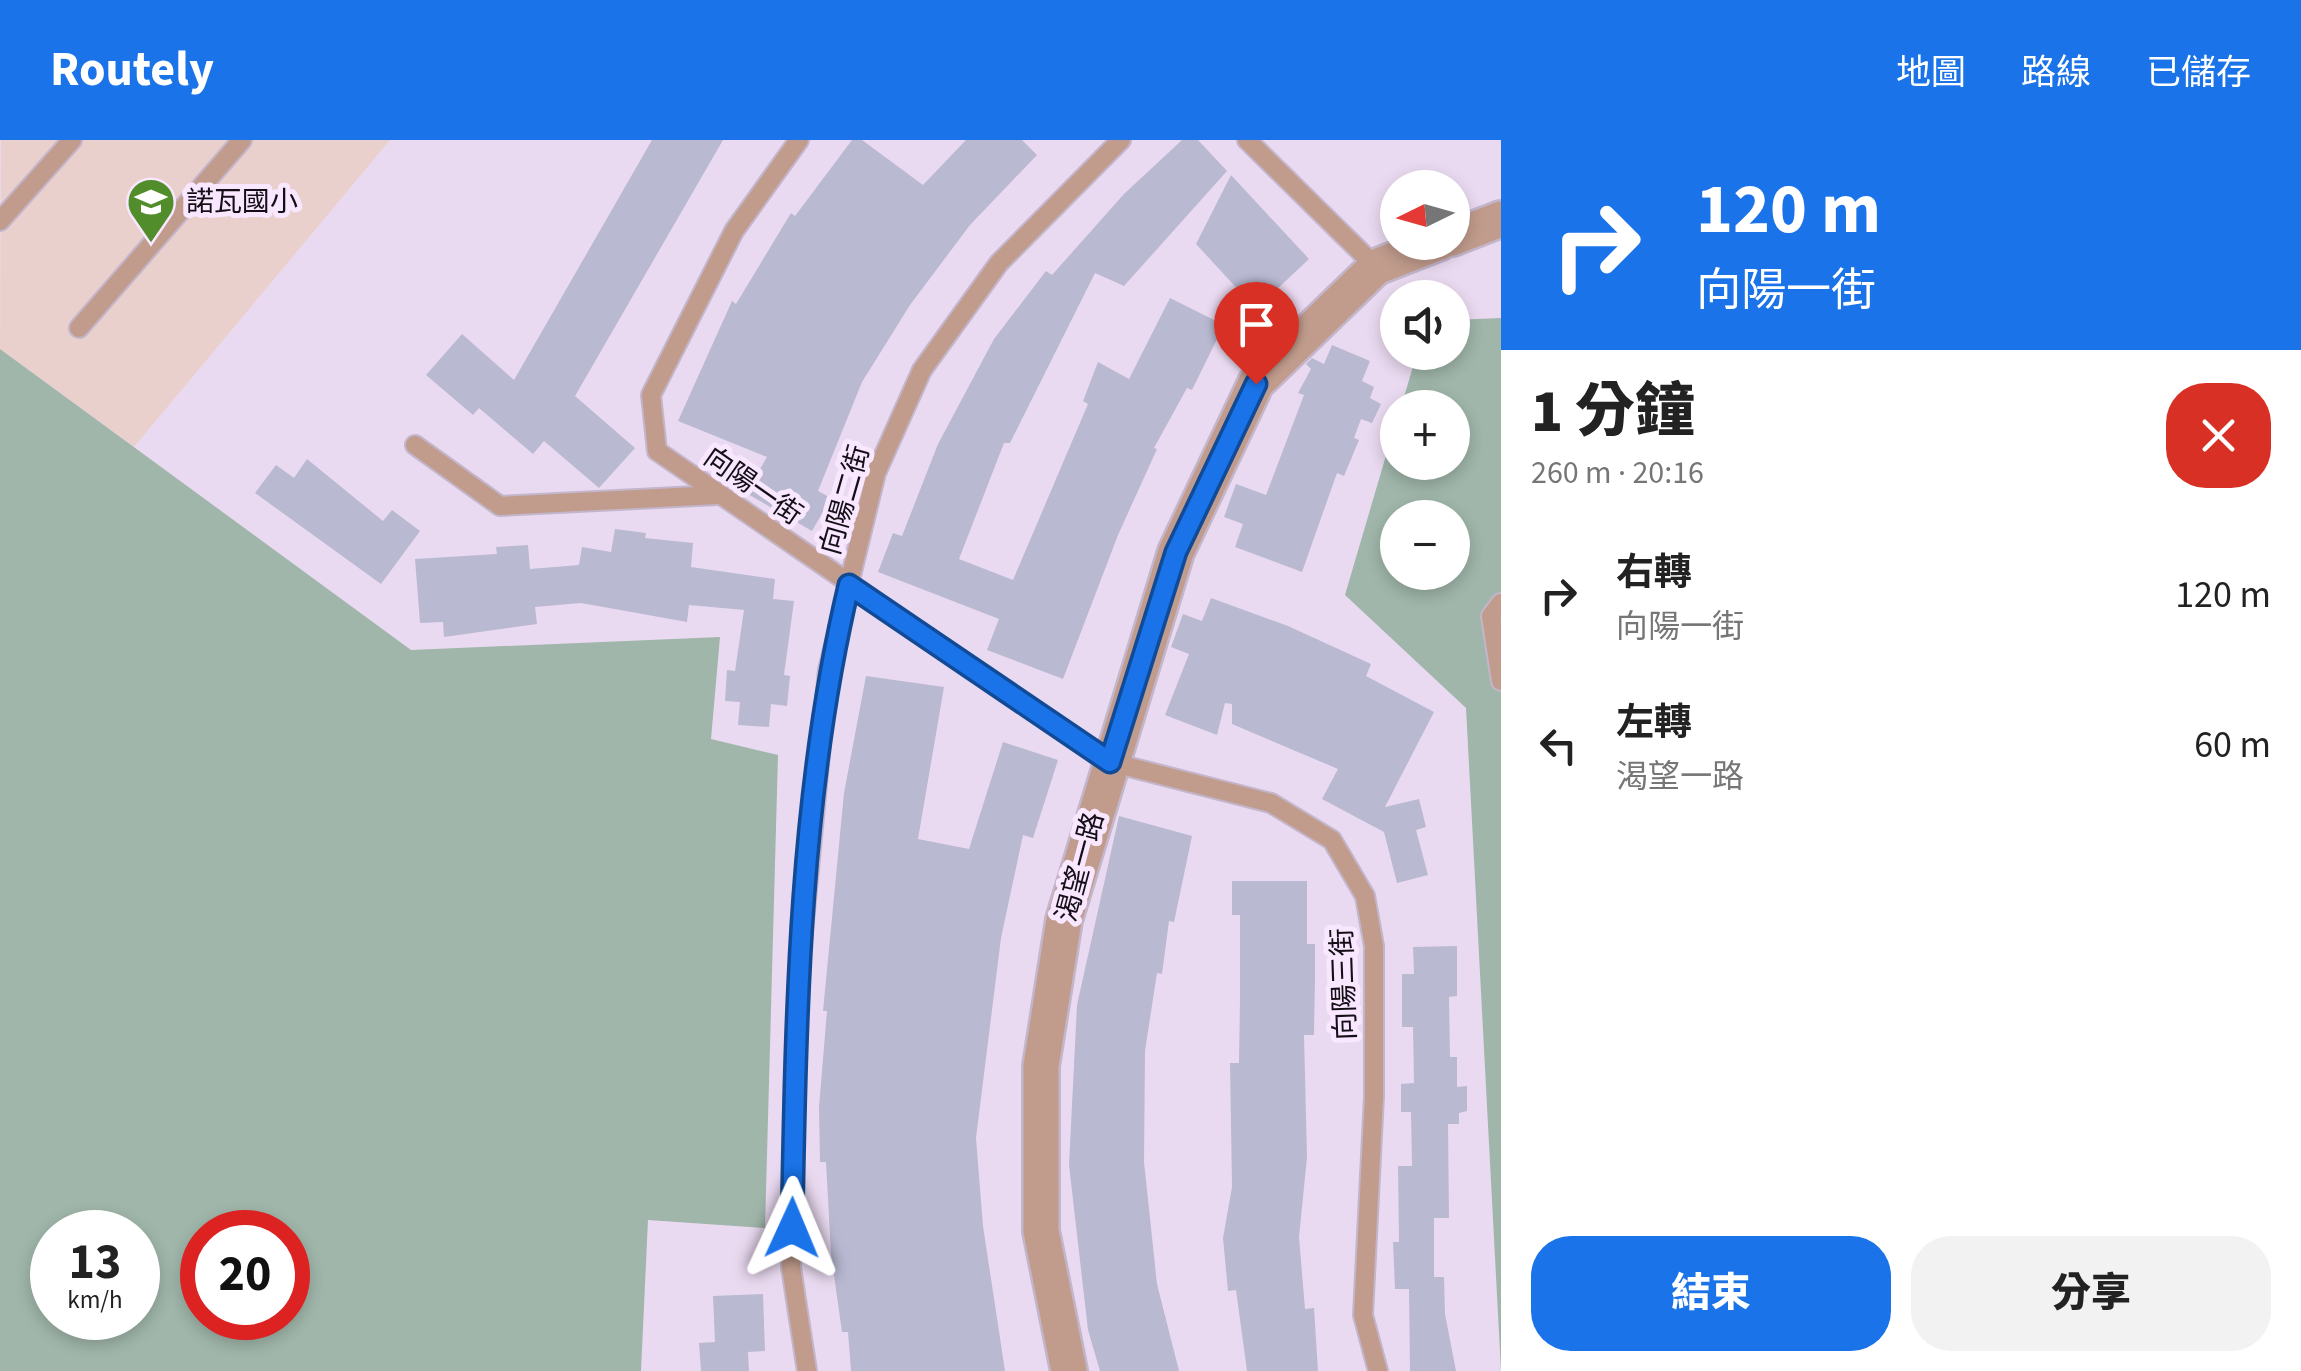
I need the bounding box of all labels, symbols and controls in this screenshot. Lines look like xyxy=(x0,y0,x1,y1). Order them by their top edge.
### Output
text: Routely xyxy=(50,36,214,104)
text: 地圖 xyxy=(1896,48,1966,98)
text: 路線 xyxy=(2021,48,2091,98)
text: 已儲存 xyxy=(2146,48,2251,98)
text: 120 m xyxy=(1696,160,1881,260)
north arrow xyxy=(1380,170,1470,260)
map controls xyxy=(1380,170,1470,590)
school or university icon: 諾瓦國小 xyxy=(125,176,177,244)
icon: right xyxy=(1531,180,1661,310)
place label: 諾瓦國小 xyxy=(186,182,298,222)
text: 向陽一街 xyxy=(1696,259,1876,323)
button: sound xyxy=(1380,280,1470,370)
pin xyxy=(1214,282,1299,385)
icon: arrive xyxy=(1229,297,1284,352)
text: 1 分鐘 xyxy=(1531,370,1695,455)
button: close xyxy=(2166,383,2271,488)
button: + xyxy=(1380,390,1470,480)
street label: 向陽一街 xyxy=(696,437,810,535)
street label: 向陽二街 xyxy=(810,441,880,559)
text: 260 m · 20:16 xyxy=(1531,450,1704,496)
button: − xyxy=(1380,500,1470,590)
text: 右轉 xyxy=(1616,546,1692,600)
icon: right xyxy=(1531,568,1586,623)
text: 120 m xyxy=(2175,568,2271,622)
text: 向陽一街 xyxy=(1616,604,1744,650)
text: 左轉 xyxy=(1616,696,1692,750)
icon: left xyxy=(1531,718,1586,773)
text: 60 m xyxy=(2194,718,2271,772)
text: 渴望一路 xyxy=(1616,754,1744,800)
street label: 渴望一路 xyxy=(1046,808,1114,926)
street label: 向陽三街 xyxy=(1322,927,1366,1041)
position arrow xyxy=(740,1176,844,1280)
speed limit sign: 20 xyxy=(180,1210,310,1340)
text: 13 xyxy=(69,1227,121,1298)
button: 結束 xyxy=(1531,1236,1891,1351)
button: 分享 xyxy=(1911,1236,2271,1351)
text: km/h xyxy=(67,1282,123,1318)

